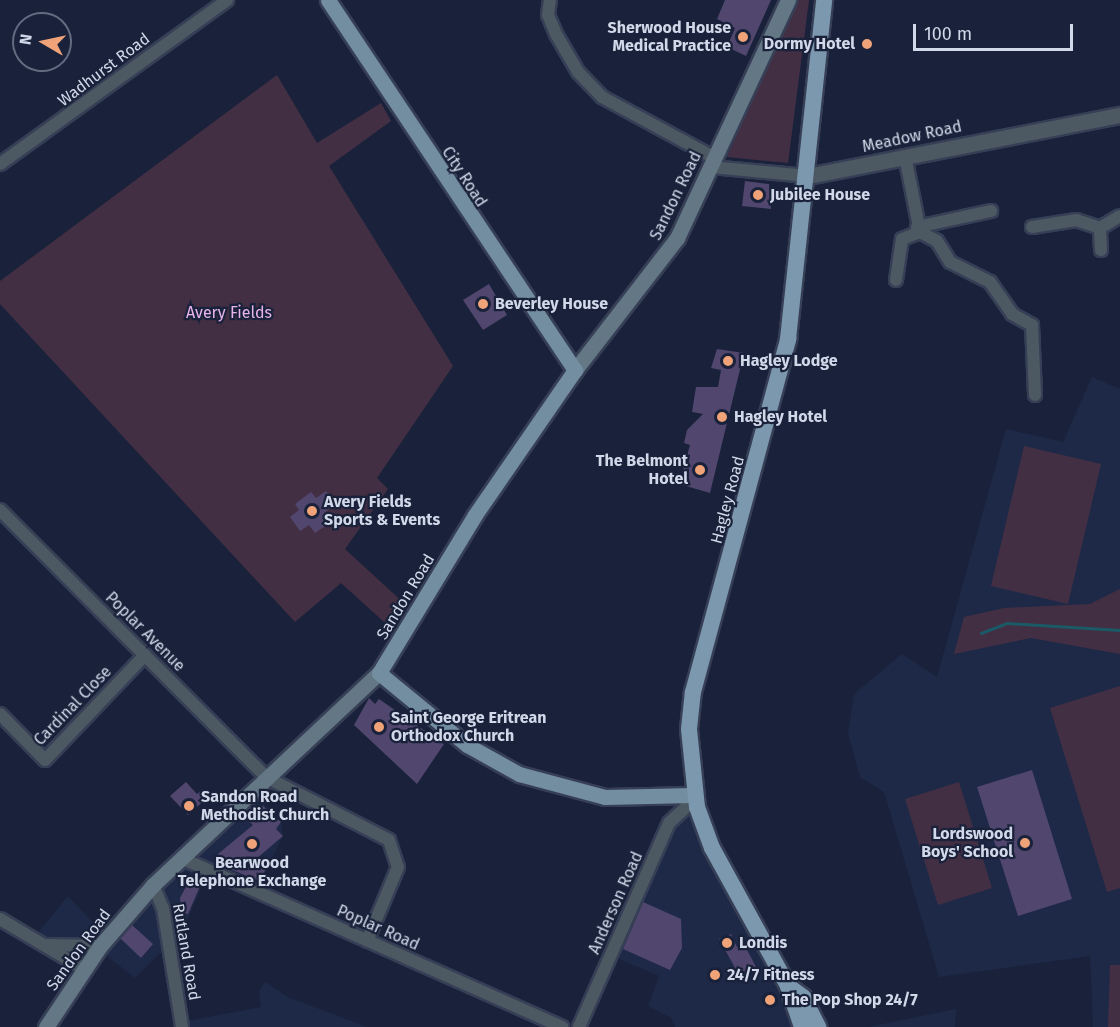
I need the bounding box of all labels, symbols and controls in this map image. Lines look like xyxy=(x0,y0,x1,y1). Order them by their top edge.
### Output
north arrow xyxy=(12,12,72,72)
scale bar xyxy=(916,12,1076,50)
place label: Sherwood House Medical Practice xyxy=(608,18,731,56)
text: 100 m xyxy=(924,23,972,45)
street label: Wadhurst Road xyxy=(54,29,154,111)
marker: Sherwood House Medical Practice xyxy=(736,30,750,44)
text: N xyxy=(15,33,36,46)
place label: Dormy Hotel xyxy=(764,34,855,54)
marker: Dormy Hotel xyxy=(860,37,874,51)
street label: Meadow Road xyxy=(860,117,964,157)
street label: City Road xyxy=(437,143,491,211)
street label: Sandon Road xyxy=(646,149,706,243)
place label: Jubilee House xyxy=(770,185,870,205)
marker: Jubilee House xyxy=(751,188,765,202)
place label: Beverley House xyxy=(495,294,608,314)
marker: Beverley House xyxy=(476,297,490,311)
park label: Avery Fields xyxy=(186,303,272,323)
place label: Hagley Lodge xyxy=(740,351,838,371)
marker: Hagley Lodge xyxy=(721,354,735,368)
place label: Hagley Hotel xyxy=(734,407,827,427)
marker: Hagley Hotel xyxy=(715,410,729,424)
place label: The Belmont Hotel xyxy=(596,451,688,489)
street label: Hagley Road xyxy=(707,454,749,546)
marker: The Belmont Hotel xyxy=(693,463,707,477)
place label: Avery Fields Sports & Events xyxy=(324,492,440,530)
marker: Avery Fields Sports & Events xyxy=(305,504,319,518)
street label: Sandon Road xyxy=(373,551,439,643)
street label: Poplar Avenue xyxy=(101,588,189,676)
street label: Cardinal Close xyxy=(30,662,116,750)
place label: Saint George Eritrean Orthodox Church xyxy=(391,708,546,746)
marker: Saint George Eritrean Orthodox Church xyxy=(372,720,386,734)
place label: Sandon Road Methodist Church xyxy=(201,787,329,825)
marker: Sandon Road Methodist Church xyxy=(182,799,196,813)
place label: Lordswood Boys' School xyxy=(921,824,1013,862)
marker: Lordswood Boys' School xyxy=(1018,836,1032,850)
marker: Bearwood Telephone Exchange xyxy=(245,837,259,851)
street label: Anderson Road xyxy=(585,849,647,957)
place label: Bearwood Telephone Exchange xyxy=(178,853,326,891)
street label: Poplar Road xyxy=(334,901,422,955)
street label: Rutland Road xyxy=(168,902,204,1002)
street label: Sandon Road xyxy=(43,905,115,995)
place label: Londis xyxy=(739,933,787,953)
marker: Londis xyxy=(720,936,734,950)
place label: 24/7 Fitness xyxy=(727,965,815,985)
marker: 24/7 Fitness xyxy=(708,968,722,982)
place label: The Pop Shop 24/7 xyxy=(782,990,918,1010)
marker: The Pop Shop 24/7 xyxy=(763,993,777,1007)

